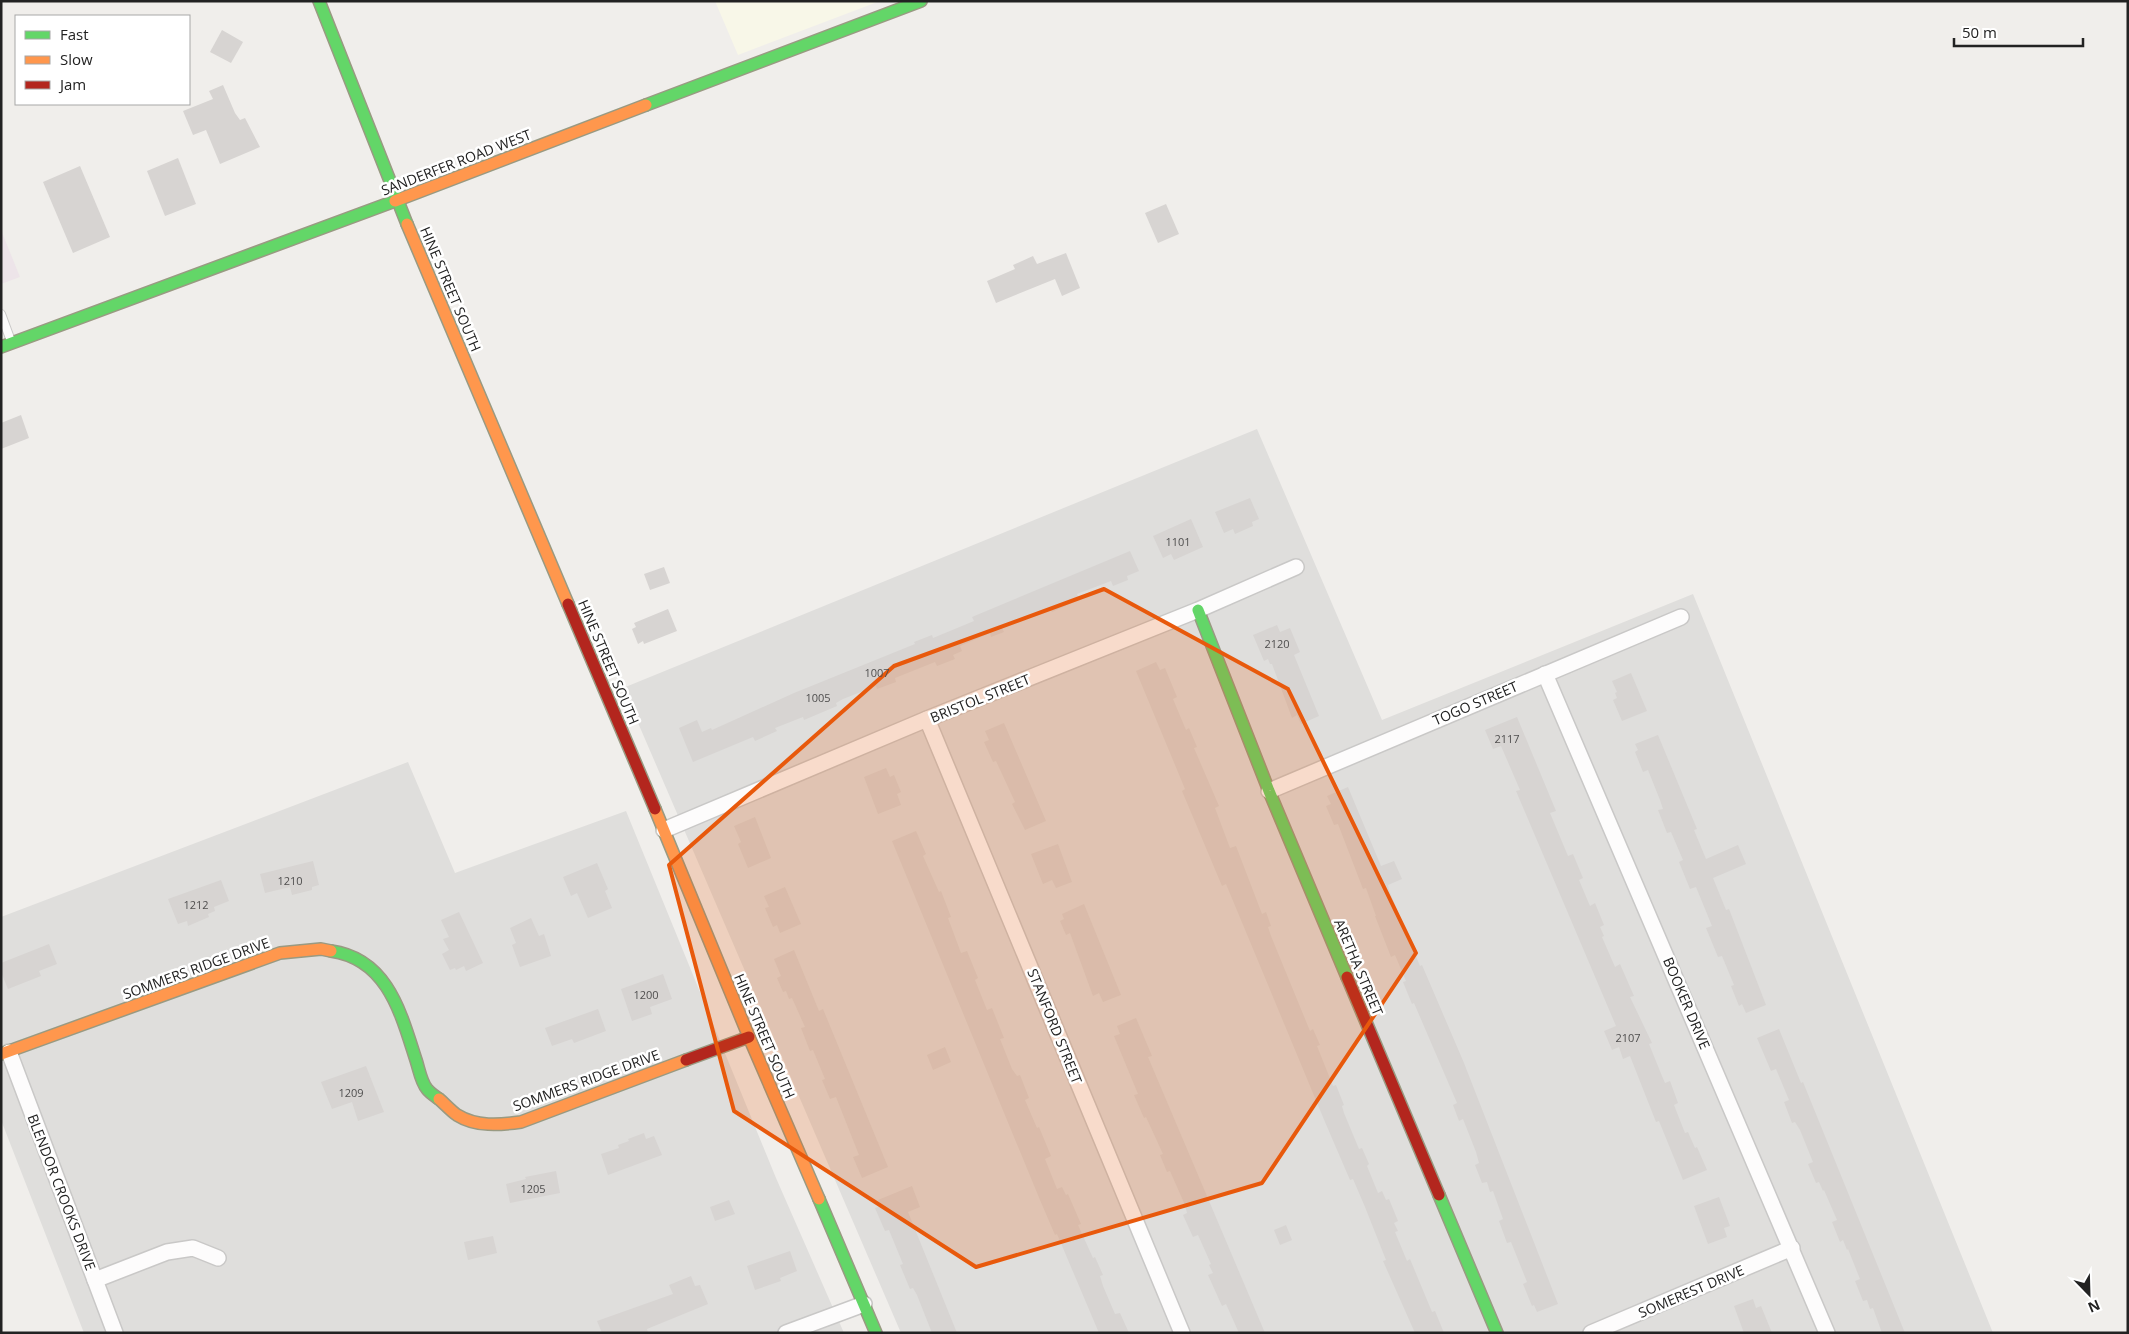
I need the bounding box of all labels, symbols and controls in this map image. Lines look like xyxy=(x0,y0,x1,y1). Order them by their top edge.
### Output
legend xyxy=(15,15,190,105)
scale bar xyxy=(1954,15,2083,47)
text: 50 m xyxy=(1962,22,1997,42)
text: Fast xyxy=(60,24,89,44)
text: Slow xyxy=(60,49,93,69)
text: Jam xyxy=(58,74,86,94)
street label: SANDERFER ROAD WEST xyxy=(378,125,534,199)
street label: HINE STREET SOUTH xyxy=(416,224,486,354)
house number: 1101 xyxy=(1165,534,1191,549)
street label: HINE STREET SOUTH xyxy=(574,597,644,727)
house number: 2120 xyxy=(1264,636,1290,651)
house number: 1007 xyxy=(864,665,890,680)
street label: BRISTOL STREET xyxy=(927,669,1033,727)
street label: TOGO STREET xyxy=(1430,676,1521,729)
house number: 1005 xyxy=(805,690,831,705)
house number: 2117 xyxy=(1494,731,1520,746)
house number: 1210 xyxy=(277,873,303,888)
house number: 1212 xyxy=(183,897,209,912)
street label: ARETHA STREET xyxy=(1330,916,1388,1018)
street label: SOMMERS RIDGE DRIVE xyxy=(120,933,272,1003)
street label: BOOKER DRIVE xyxy=(1659,954,1715,1052)
street label: STANFORD STREET xyxy=(1023,966,1087,1087)
street label: HINE STREET SOUTH xyxy=(730,971,800,1101)
house number: 1200 xyxy=(633,987,659,1002)
house number: 2107 xyxy=(1615,1030,1641,1045)
street label: SOMMERS RIDGE DRIVE xyxy=(510,1045,662,1115)
house number: 1209 xyxy=(338,1085,364,1100)
street label: BLENDOR CROOKS DRIVE xyxy=(23,1111,101,1273)
house number: 1205 xyxy=(520,1181,546,1196)
street label: SOMEREST DRIVE xyxy=(1635,1260,1747,1322)
north arrow xyxy=(2064,1269,2114,1319)
text: N xyxy=(2085,1295,2103,1317)

